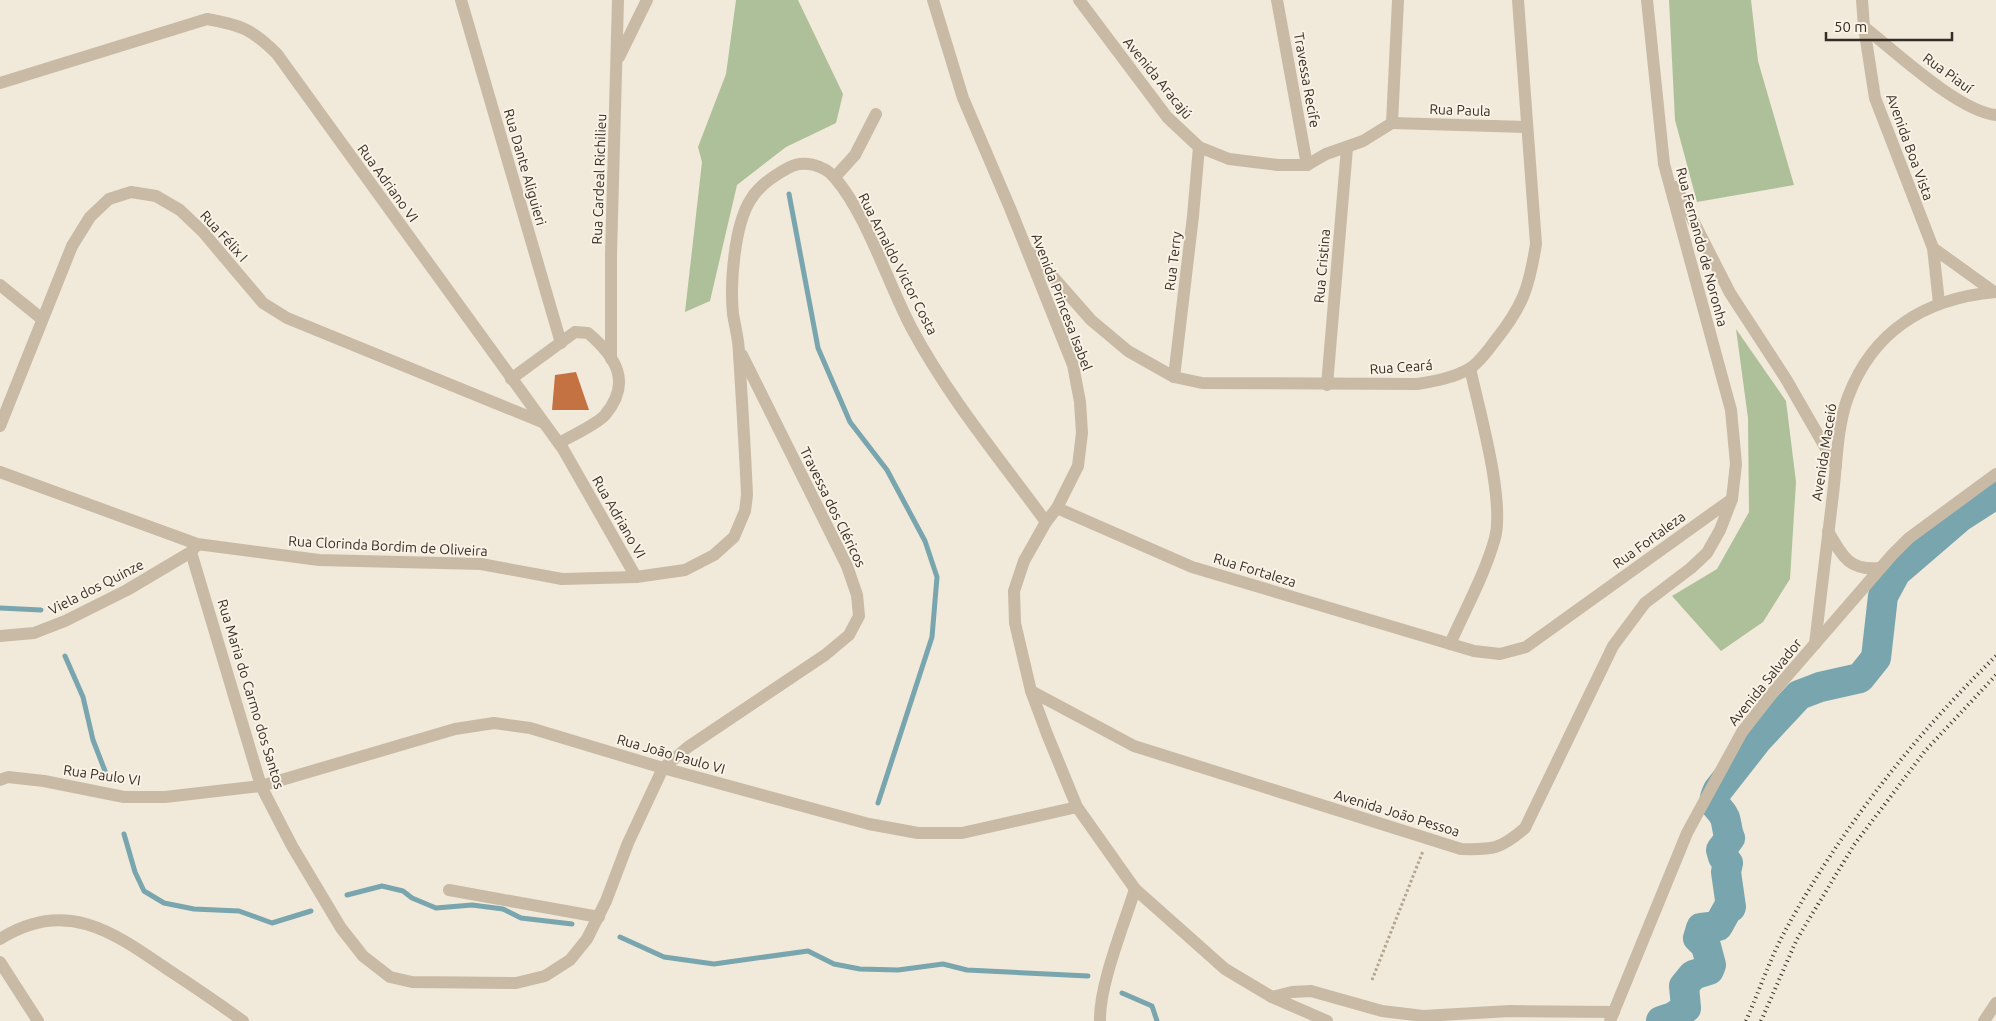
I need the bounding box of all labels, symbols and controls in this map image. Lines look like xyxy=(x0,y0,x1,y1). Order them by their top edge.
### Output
scale bar xyxy=(1826,10,1952,42)
text: 50 m xyxy=(1834,18,1867,35)
street label: Travessa Recife xyxy=(1291,31,1323,129)
street label: Avenida Aracajú xyxy=(1120,34,1196,122)
street label: Rua Piauí xyxy=(1920,50,1976,97)
street label: Avenida Boa Vista xyxy=(1883,91,1937,203)
street label: Rua Paula xyxy=(1429,101,1491,119)
street label: Rua Dante Aliguieri xyxy=(501,107,549,227)
street label: Rua Cardeal Richilieu xyxy=(589,113,609,245)
street label: Rua Adriano VI xyxy=(354,141,422,225)
street label: Rua Fernando de Noronha xyxy=(1673,166,1731,328)
street label: Rua Arnaldo Victor Costa xyxy=(855,190,941,338)
street label: Rua Félix I xyxy=(197,207,251,265)
street label: Rua Cristina xyxy=(1311,228,1333,304)
street label: Rua Terry xyxy=(1161,230,1185,292)
street label: Avenida Princesa Isabel xyxy=(1028,231,1096,373)
street label: Rua Ceará xyxy=(1369,357,1433,377)
street label: Avenida Maceió xyxy=(1808,402,1840,502)
street label: Travessa dos Cléricos xyxy=(797,444,869,570)
street label: Rua Adriano VI xyxy=(589,473,649,561)
street label: Rua Fortaleza xyxy=(1610,508,1688,572)
street label: Rua Clorinda Bordim de Oliveira xyxy=(288,533,488,559)
street label: Rua Fortaleza xyxy=(1212,550,1298,590)
street label: Viela dos Quinze xyxy=(46,556,146,618)
street label: Rua Maria do Carmo dos Santos xyxy=(214,597,288,791)
street label: Avenida Salvador xyxy=(1725,635,1805,729)
street label: Rua João Paulo VI xyxy=(615,731,727,777)
street label: Rua Paulo VI xyxy=(62,762,142,788)
street label: Avenida João Pessoa xyxy=(1332,786,1462,840)

